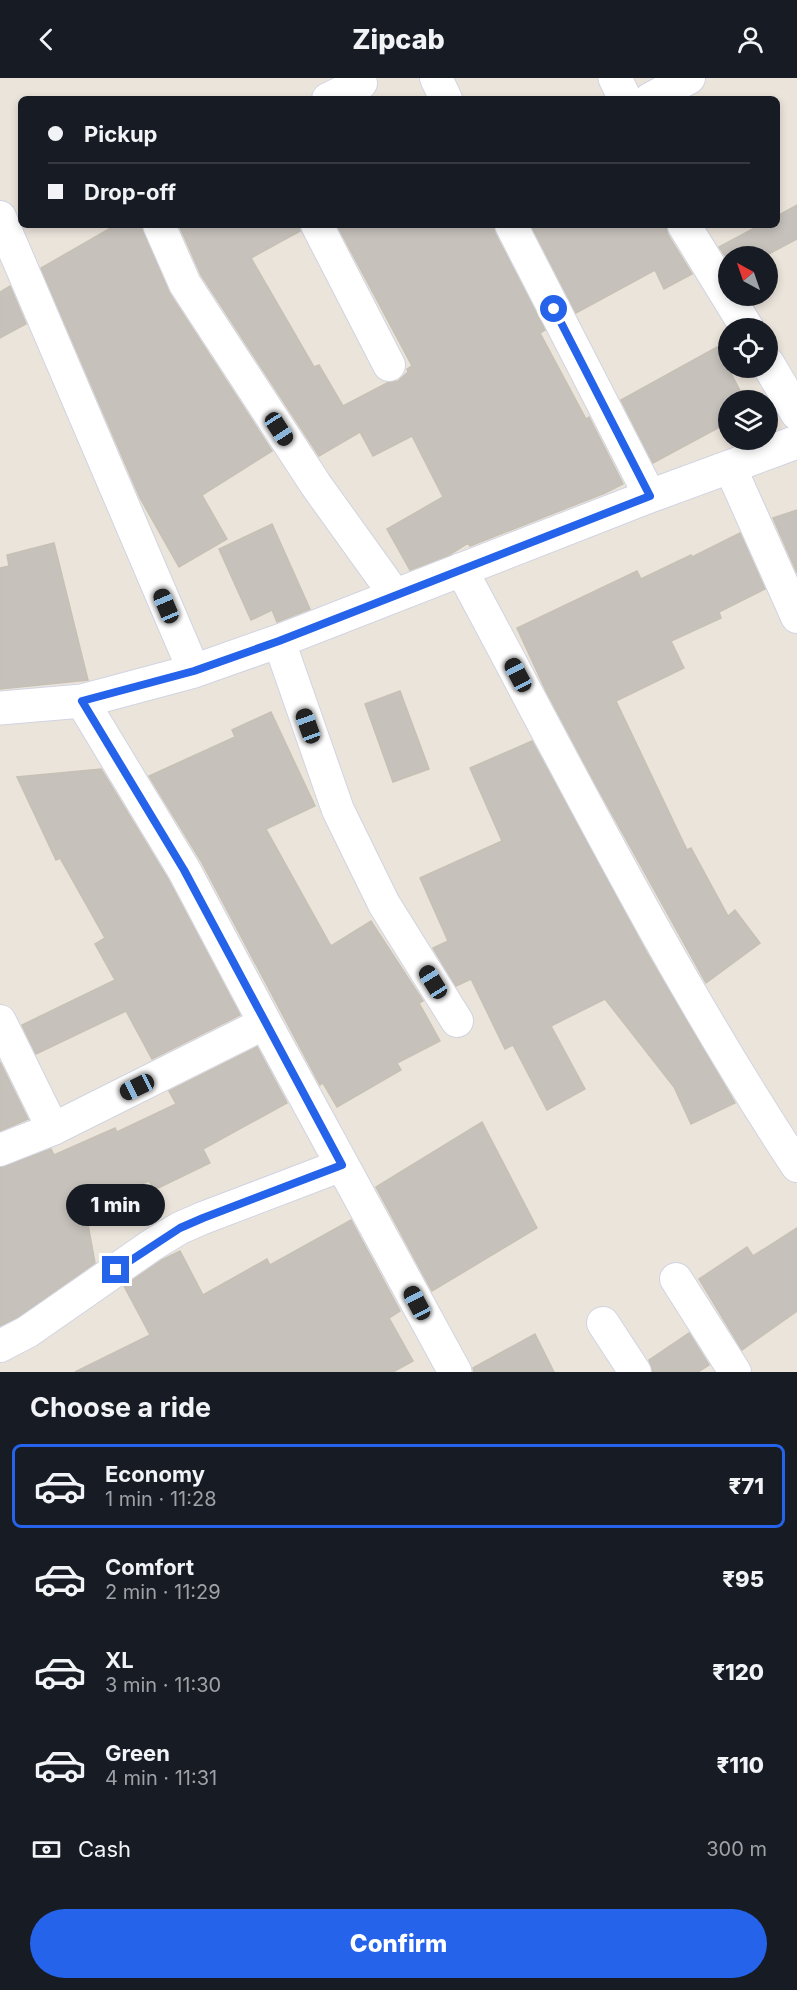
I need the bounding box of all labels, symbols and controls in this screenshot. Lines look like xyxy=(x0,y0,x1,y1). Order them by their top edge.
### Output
icon: back xyxy=(30,23,63,56)
text: Zipcab xyxy=(352,23,445,56)
icon: person xyxy=(734,23,767,56)
text: Pickup xyxy=(84,121,158,147)
text: Drop-off xyxy=(84,179,176,205)
north arrow xyxy=(718,246,778,306)
map controls xyxy=(718,246,778,450)
route start xyxy=(540,295,567,322)
button: locate xyxy=(718,318,778,378)
button: layers xyxy=(718,390,778,450)
car xyxy=(262,409,296,449)
car xyxy=(151,586,181,626)
car xyxy=(502,655,534,695)
car xyxy=(293,706,323,746)
car xyxy=(416,962,450,1002)
car xyxy=(117,1071,157,1103)
callout: 1 min xyxy=(66,1183,166,1225)
text: 1 min xyxy=(90,1193,141,1217)
route end xyxy=(102,1256,129,1283)
car xyxy=(401,1283,433,1323)
text: Choose a ride xyxy=(30,1391,211,1424)
icon: car xyxy=(33,1459,87,1513)
text: Economy xyxy=(105,1461,205,1487)
text: ₹71 xyxy=(729,1473,764,1499)
text: 1 min · 11:28 xyxy=(105,1487,217,1511)
icon: car xyxy=(33,1552,87,1606)
text: Comfort xyxy=(105,1554,194,1580)
text: ₹95 xyxy=(722,1566,764,1592)
text: 2 min · 11:29 xyxy=(105,1580,221,1604)
icon: car xyxy=(33,1645,87,1699)
text: XL xyxy=(105,1647,134,1673)
text: ₹120 xyxy=(712,1659,764,1685)
text: 3 min · 11:30 xyxy=(105,1673,221,1697)
icon: car xyxy=(33,1738,87,1792)
text: Green xyxy=(105,1740,170,1766)
text: ₹110 xyxy=(717,1752,764,1778)
text: 4 min · 11:31 xyxy=(105,1766,217,1790)
icon: cash xyxy=(30,1833,63,1866)
text: Cash xyxy=(78,1836,131,1862)
text: 300 m xyxy=(706,1837,767,1861)
button: Confirm xyxy=(30,1909,767,1978)

